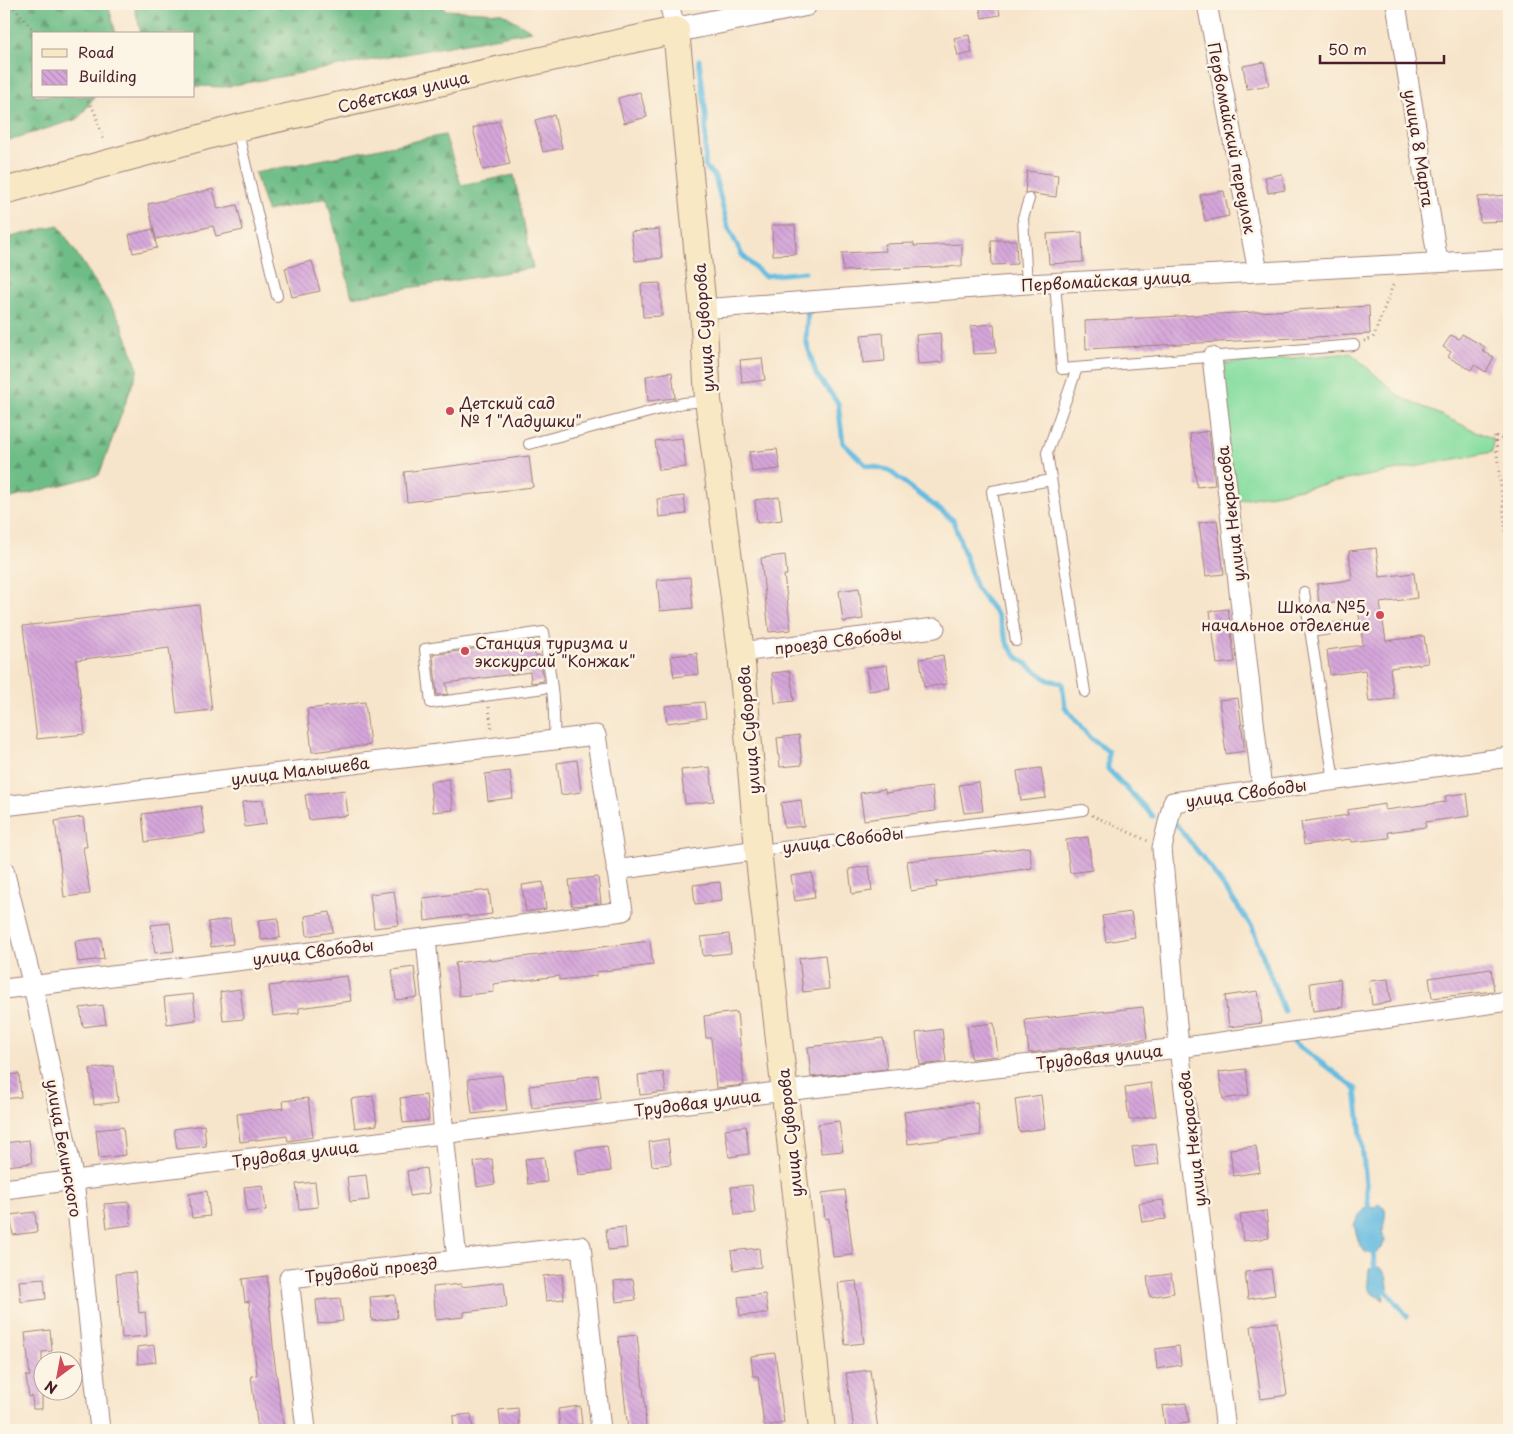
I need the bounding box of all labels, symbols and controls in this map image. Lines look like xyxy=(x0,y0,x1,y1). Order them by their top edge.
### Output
legend xyxy=(32,32,195,98)
scale bar xyxy=(1320,32,1444,64)
text: 50 m xyxy=(1328,37,1367,60)
text: Road xyxy=(78,40,114,63)
street label: Первомайский переулок xyxy=(1203,40,1263,236)
text: Building xyxy=(78,64,137,87)
street label: Советская улица xyxy=(335,64,471,118)
street label: улица 8 Марта xyxy=(1399,88,1441,209)
street label: улица Суворова xyxy=(687,263,719,393)
street label: Первомайская улица xyxy=(1021,264,1191,296)
place label: Детский сад № 1 "Ладушки" xyxy=(459,390,582,432)
marker: Детский сад № 1 "Ладушки" xyxy=(444,405,456,417)
street label: улица Некрасова xyxy=(1210,445,1250,583)
place label: Школа №5, начальное отделение xyxy=(1201,594,1370,636)
marker: Школа №5, начальное отделение xyxy=(1374,609,1386,621)
street label: проезд Свободы xyxy=(773,620,903,660)
place label: Станция туризма и экскурсий "Конжак" xyxy=(475,630,636,672)
marker: Станция туризма и экскурсий "Конжак" xyxy=(459,645,471,657)
street label: улица Суворова xyxy=(730,665,766,795)
street label: улица Малышева xyxy=(229,750,371,790)
street label: улица Свободы xyxy=(1184,772,1308,812)
street label: улица Свободы xyxy=(781,820,905,858)
street label: улица Свободы xyxy=(251,932,375,970)
street label: Трудовая улица xyxy=(1034,1037,1164,1075)
street label: улица Суворова xyxy=(770,1068,808,1198)
street label: улица Некрасова xyxy=(1171,1070,1211,1208)
street label: улица Белинского xyxy=(41,1077,89,1219)
street label: Трудовая улица xyxy=(632,1082,762,1122)
street label: Трудовая улица xyxy=(230,1133,360,1173)
street label: Трудовой проезд xyxy=(303,1250,439,1288)
north arrow xyxy=(32,1352,82,1402)
text: N xyxy=(41,1376,61,1399)

